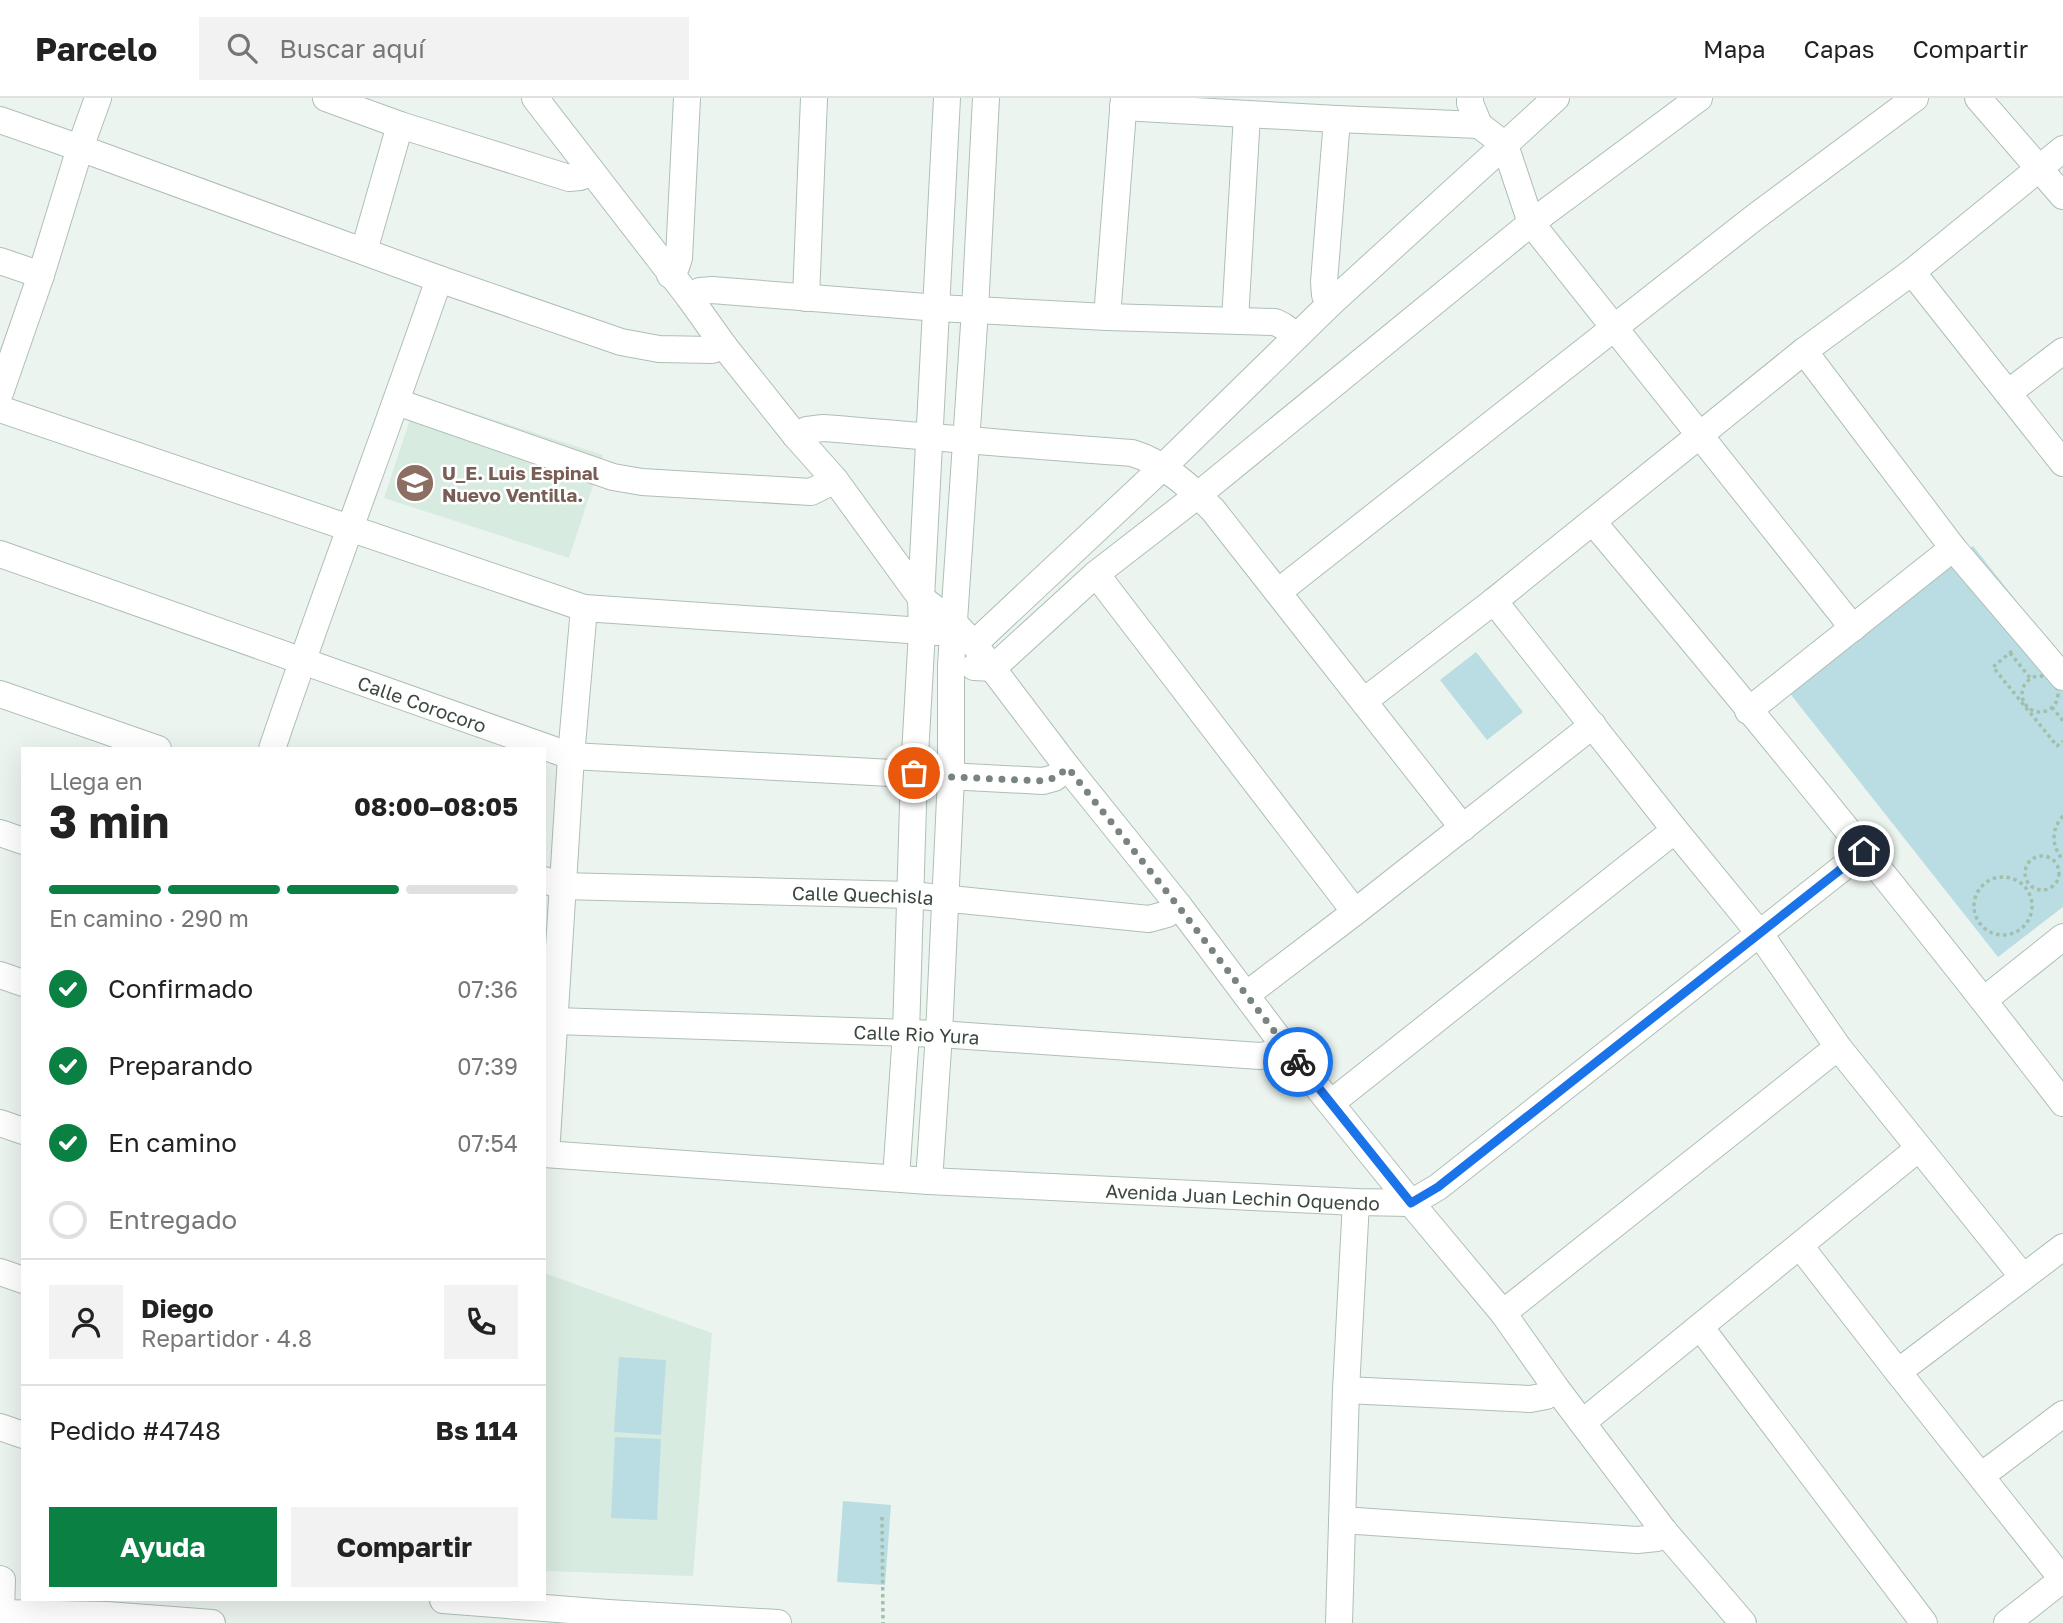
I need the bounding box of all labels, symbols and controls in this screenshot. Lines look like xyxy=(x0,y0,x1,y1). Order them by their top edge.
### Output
search box xyxy=(199,17,689,80)
text: Parcelo xyxy=(35,29,157,68)
icon: search xyxy=(223,29,261,67)
text: Buscar aquí xyxy=(279,33,425,64)
text: Mapa xyxy=(1703,34,1766,63)
text: Capas xyxy=(1804,34,1874,63)
text: Compartir xyxy=(1912,34,2028,63)
place label: U_E. Luis Espinal Nuevo Ventilla. xyxy=(442,461,599,506)
school or university icon: U_E. Luis Espinal Nuevo Ventilla. xyxy=(394,462,436,504)
street label: Calle Corocoro xyxy=(355,670,490,737)
pin xyxy=(884,743,944,803)
icon: bag xyxy=(895,754,933,792)
text: Llega en xyxy=(49,767,143,795)
text: 08:00–08:05 xyxy=(354,791,518,822)
text: 3 min xyxy=(49,793,169,848)
pin xyxy=(1834,821,1894,881)
icon: home xyxy=(1845,832,1883,870)
street label: Calle Quechisla xyxy=(792,880,935,909)
text: En camino · 290 m xyxy=(49,904,249,932)
icon: check xyxy=(49,970,87,1008)
text: Confirmado xyxy=(108,973,253,1004)
text: 07:36 xyxy=(457,975,518,1003)
street label: Calle Rio Yura xyxy=(853,1020,980,1048)
courier xyxy=(1263,1027,1333,1097)
icon: bike xyxy=(1279,1043,1317,1081)
icon: check xyxy=(49,1047,87,1085)
text: Preparando xyxy=(108,1050,253,1081)
text: 07:39 xyxy=(457,1052,518,1080)
icon: check xyxy=(49,1124,87,1162)
text: En camino xyxy=(108,1127,237,1158)
text: 07:54 xyxy=(457,1129,518,1157)
street label: Avenida Juan Lechin Oquendo xyxy=(1105,1178,1380,1214)
text: Entregado xyxy=(108,1204,237,1235)
button: person xyxy=(49,1285,123,1359)
button: phone xyxy=(444,1285,518,1359)
text: Diego xyxy=(141,1293,214,1324)
text: Repartidor · 4.8 xyxy=(141,1324,312,1352)
text: Pedido #4748 xyxy=(49,1415,221,1446)
text: Bs 114 xyxy=(436,1415,518,1446)
button: Ayuda xyxy=(49,1507,277,1587)
button: Compartir xyxy=(291,1507,518,1587)

